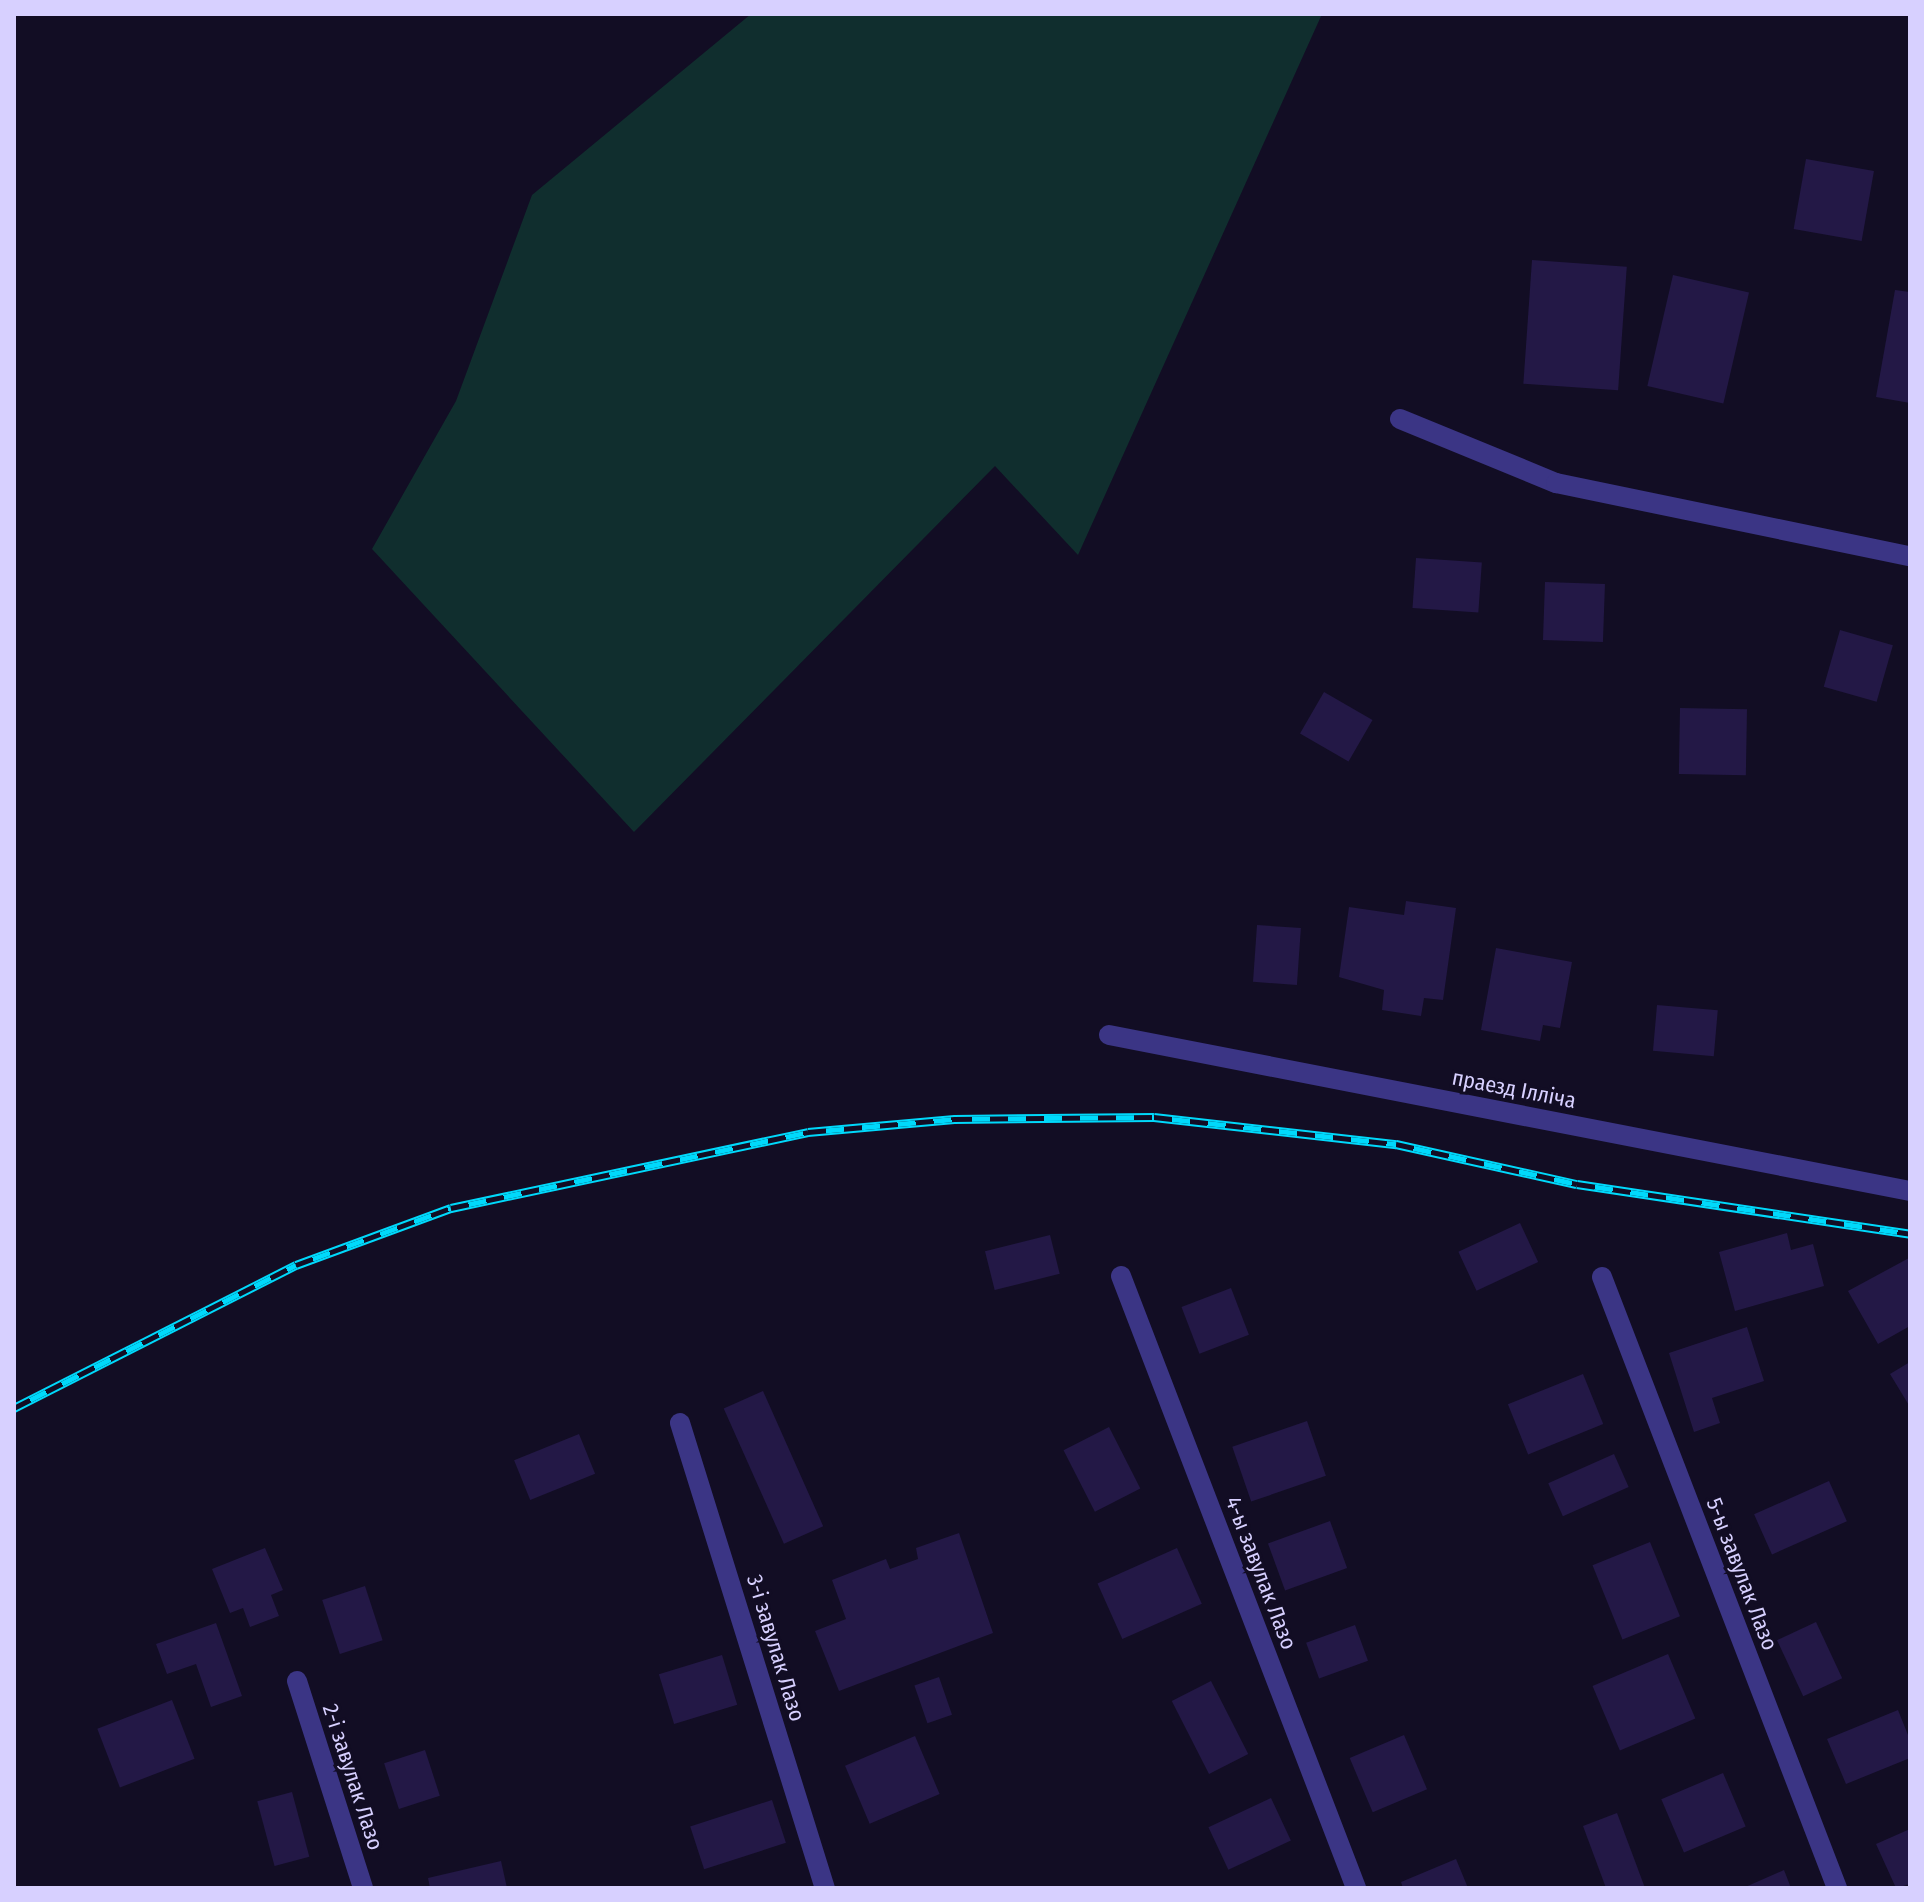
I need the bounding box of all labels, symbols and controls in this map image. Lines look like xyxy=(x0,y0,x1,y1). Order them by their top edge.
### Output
street label: праезд Ілліча xyxy=(1450,1064,1578,1114)
street label: 4-ы завулак Лазо xyxy=(1220,1493,1302,1653)
street label: 5-ы завулак Лазо xyxy=(1701,1494,1783,1654)
street label: 3-і завулак Лазо xyxy=(741,1571,811,1725)
street label: 2-і завулак Лазо xyxy=(317,1701,389,1853)

